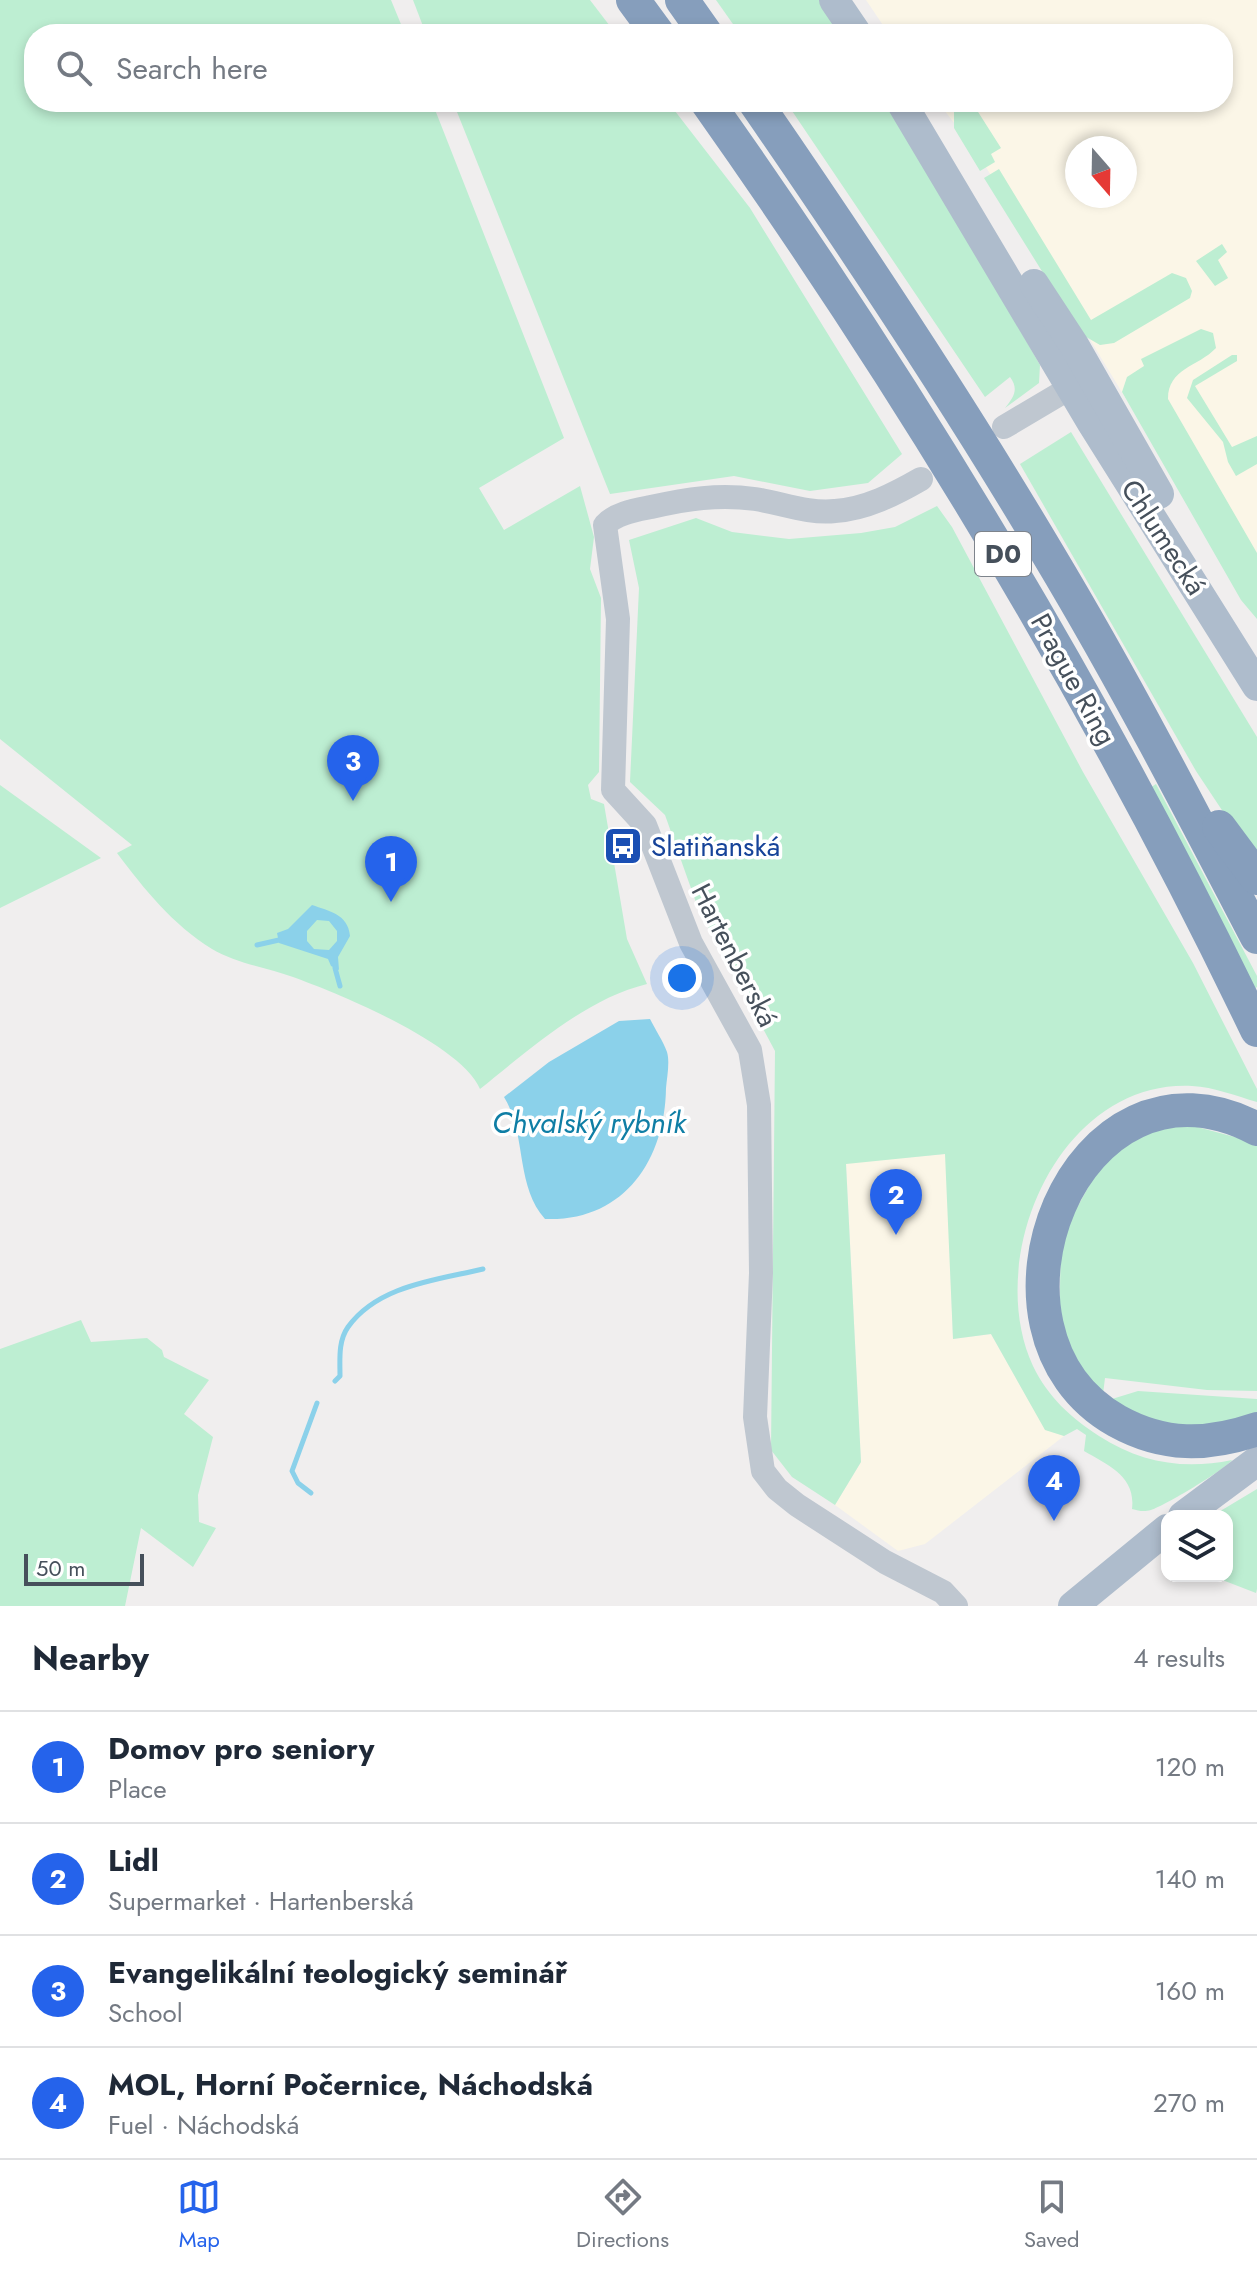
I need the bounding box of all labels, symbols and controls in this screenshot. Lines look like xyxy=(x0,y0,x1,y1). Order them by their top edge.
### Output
search box xyxy=(24,24,1233,112)
icon: search xyxy=(52,46,96,90)
text: Search here xyxy=(116,47,268,90)
north arrow xyxy=(1065,136,1137,208)
street label: Chlumecká xyxy=(1111,471,1216,603)
road number: D0 xyxy=(975,532,1031,576)
street label: Prague Ring xyxy=(1020,606,1127,753)
pin: 3 xyxy=(327,735,379,801)
bus stop icon: Slatiňanská xyxy=(602,825,644,867)
place label: Slatiňanská xyxy=(651,826,780,867)
pin: 1 xyxy=(365,836,417,902)
street label: Hartenberská xyxy=(681,876,788,1034)
your location xyxy=(662,958,702,998)
water label: Chvalský rybník xyxy=(492,1101,687,1144)
pin: 2 xyxy=(870,1169,922,1235)
pin: 4 xyxy=(1028,1455,1080,1521)
map controls xyxy=(1161,1510,1233,1582)
button: layers xyxy=(1161,1510,1233,1582)
scale bar xyxy=(24,1550,144,1586)
text: 50 m xyxy=(36,1552,85,1584)
text: Nearby xyxy=(32,1634,149,1683)
text: 4 results xyxy=(1133,1639,1225,1677)
text: Domov pro seniory xyxy=(108,1727,374,1770)
text: 1 xyxy=(51,1748,65,1786)
text: 120 m xyxy=(1155,1748,1225,1786)
text: Place xyxy=(108,1770,167,1808)
text: Lidl xyxy=(108,1839,159,1882)
text: 2 xyxy=(49,1860,67,1898)
text: 140 m xyxy=(1154,1860,1225,1898)
text: Supermarket · Hartenberská xyxy=(108,1882,414,1920)
text: Evangelikální teologický seminář xyxy=(108,1951,567,1994)
text: 3 xyxy=(50,1972,66,2010)
text: 160 m xyxy=(1155,1972,1225,2010)
text: School xyxy=(108,1994,183,2032)
text: MOL, Horní Počernice, Náchodská xyxy=(108,2063,593,2106)
text: 4 xyxy=(49,2084,67,2122)
text: 270 m xyxy=(1153,2084,1225,2122)
text: Fuel · Náchodská xyxy=(108,2106,299,2144)
tab: Map xyxy=(177,2175,221,2255)
tab: Directions xyxy=(576,2175,669,2255)
tab: Saved xyxy=(1024,2175,1080,2255)

